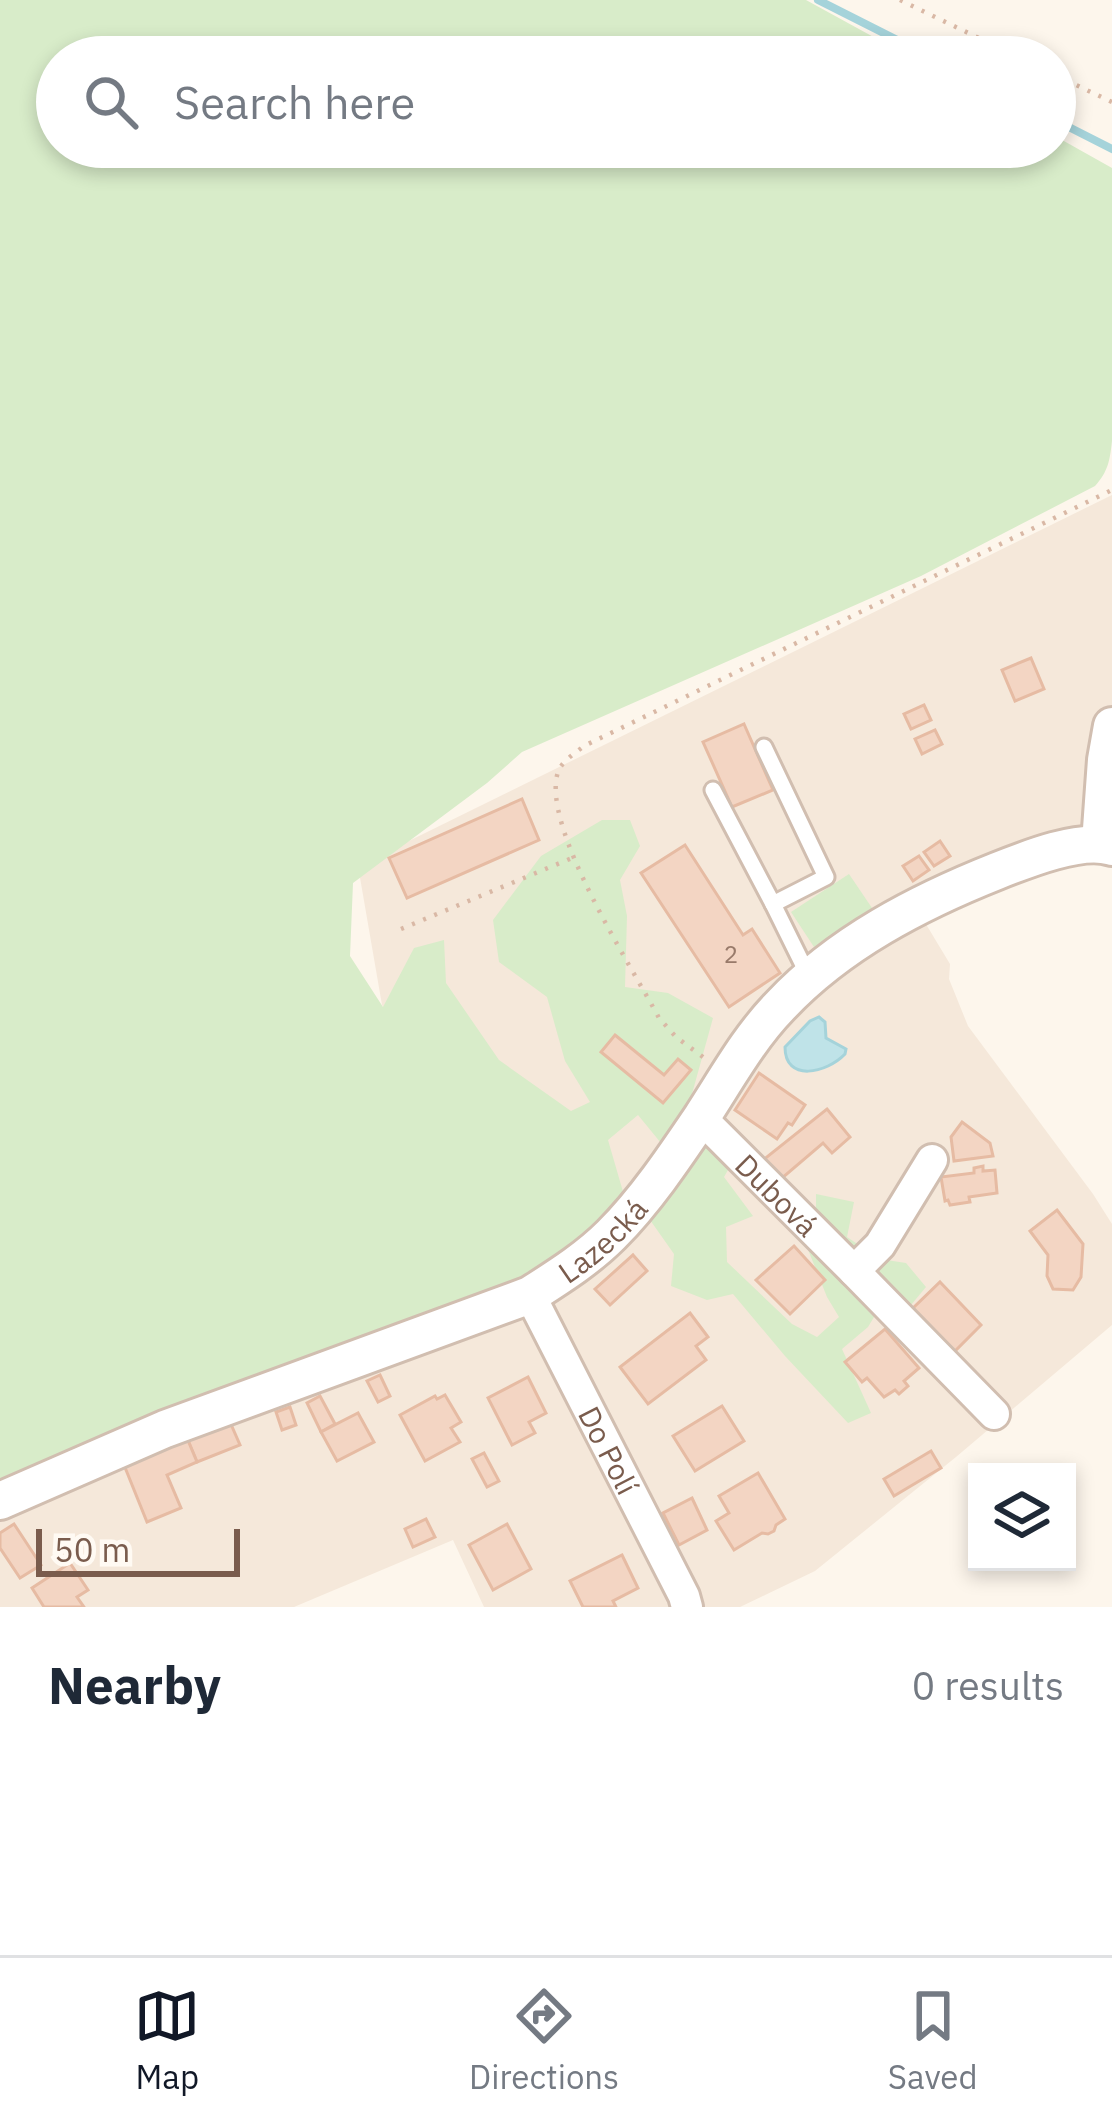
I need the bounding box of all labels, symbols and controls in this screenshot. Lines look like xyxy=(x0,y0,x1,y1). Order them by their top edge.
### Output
search box xyxy=(36,36,1076,168)
icon: search xyxy=(78,69,144,135)
text: Search here xyxy=(174,73,415,131)
house number: 2 xyxy=(724,938,738,970)
street label: Dubová xyxy=(728,1145,827,1244)
street label: Lazecká xyxy=(550,1190,655,1291)
street label: Do Polí xyxy=(570,1399,648,1501)
map controls xyxy=(968,1463,1076,1571)
button: layers xyxy=(968,1463,1076,1571)
scale bar xyxy=(36,1523,240,1576)
text: 50 m xyxy=(54,1528,130,1571)
text: Nearby xyxy=(48,1652,221,1718)
text: 0 results xyxy=(912,1660,1064,1711)
tab: Map xyxy=(134,1983,200,2098)
tab: Directions xyxy=(469,1983,619,2098)
tab: Saved xyxy=(888,1983,978,2098)

